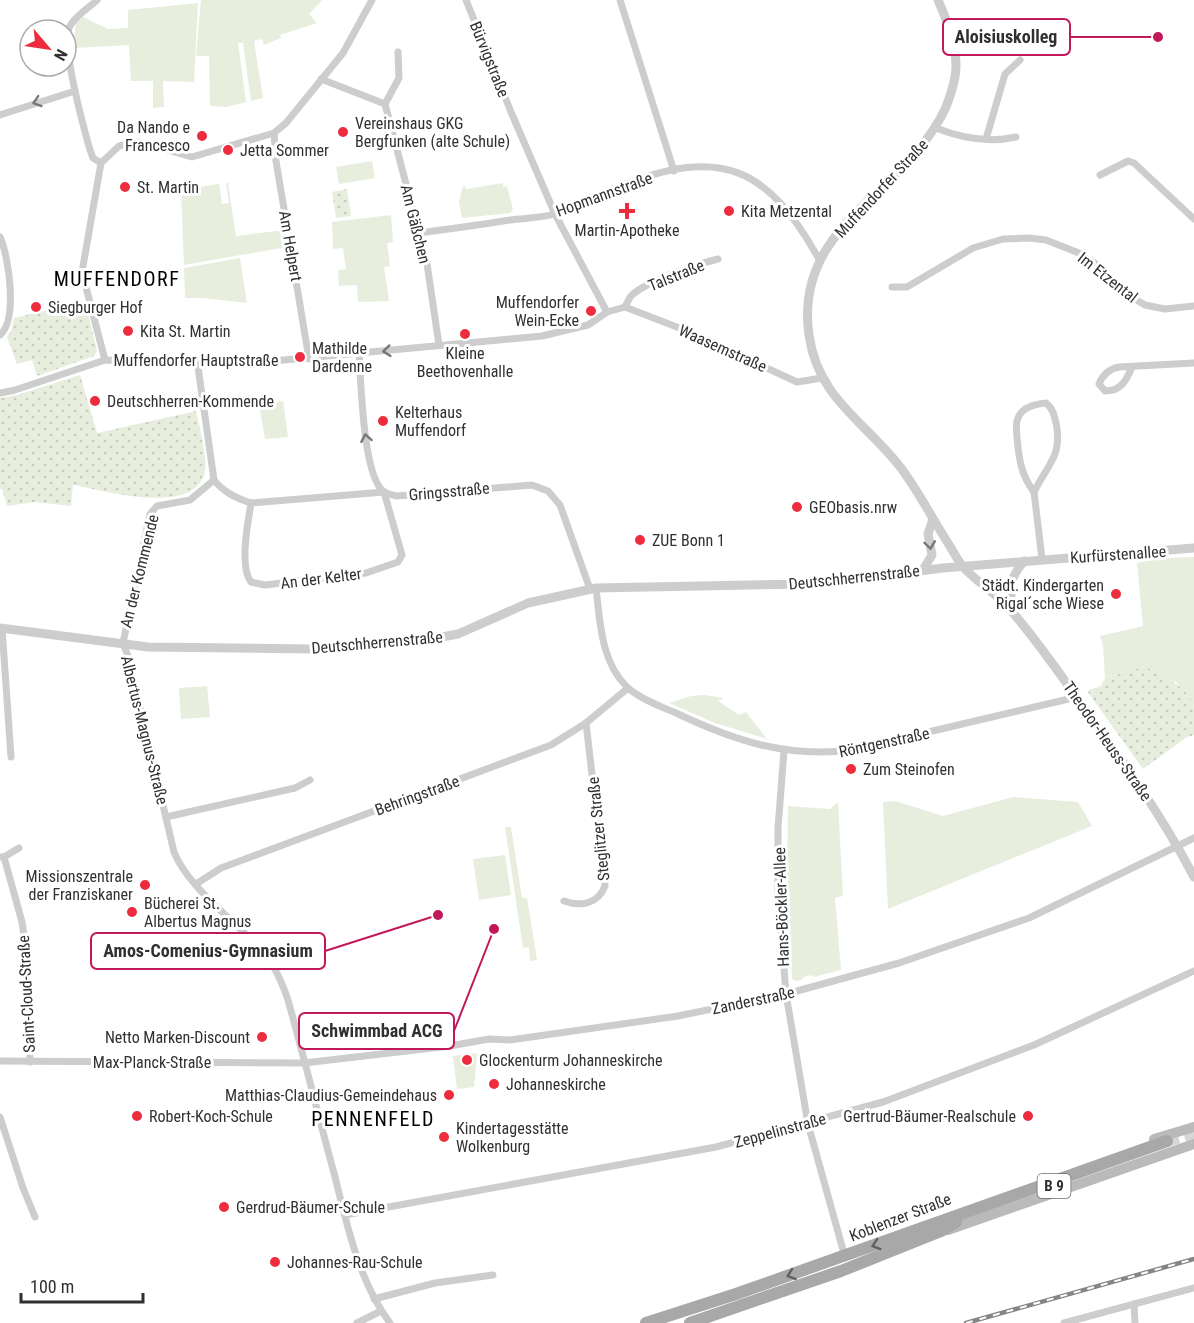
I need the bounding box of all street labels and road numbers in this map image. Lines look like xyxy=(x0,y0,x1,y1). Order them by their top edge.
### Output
street label: Bürvigstraße xyxy=(466,19,513,100)
street label: Muffendorfer Straße xyxy=(831,135,932,242)
street label: Hopmannstraße xyxy=(553,168,655,221)
street label: Am Gäßchen xyxy=(397,183,435,266)
street label: Am Helpert xyxy=(275,209,306,283)
street label: Im Etzental xyxy=(1074,248,1141,307)
street label: Talstraße xyxy=(645,256,707,295)
street label: Waasemstraße xyxy=(676,321,770,376)
street label: Muffendorfer Hauptstraße xyxy=(114,351,278,370)
street label: Gringsstraße xyxy=(408,479,490,504)
street label: An der Kommende xyxy=(116,513,163,630)
street label: Kurfürstenallee xyxy=(1069,542,1167,567)
street label: Deutschherrenstraße xyxy=(788,561,921,594)
street label: An der Kelter xyxy=(279,564,363,593)
street label: Deutschherrenstraße xyxy=(311,627,443,658)
street label: Albertus-Magnus-Straße xyxy=(117,654,172,807)
street label: Theodor-Heuss-Straße xyxy=(1059,678,1156,805)
street label: Röntgenstraße xyxy=(837,724,931,761)
street label: Behringstraße xyxy=(372,771,462,819)
street label: Steglitzer Straße xyxy=(584,776,613,882)
street label: Hans-Böckler-Allee xyxy=(770,847,793,967)
street label: Saint-Cloud-Straße xyxy=(14,935,39,1053)
street label: Zanderstraße xyxy=(710,982,796,1019)
street label: Max-Planck-Straße xyxy=(93,1053,211,1072)
street label: Zeppelinstraße xyxy=(732,1109,828,1152)
road number: B 9 xyxy=(1038,1174,1070,1198)
street label: Koblenzer Straße xyxy=(847,1189,954,1246)

